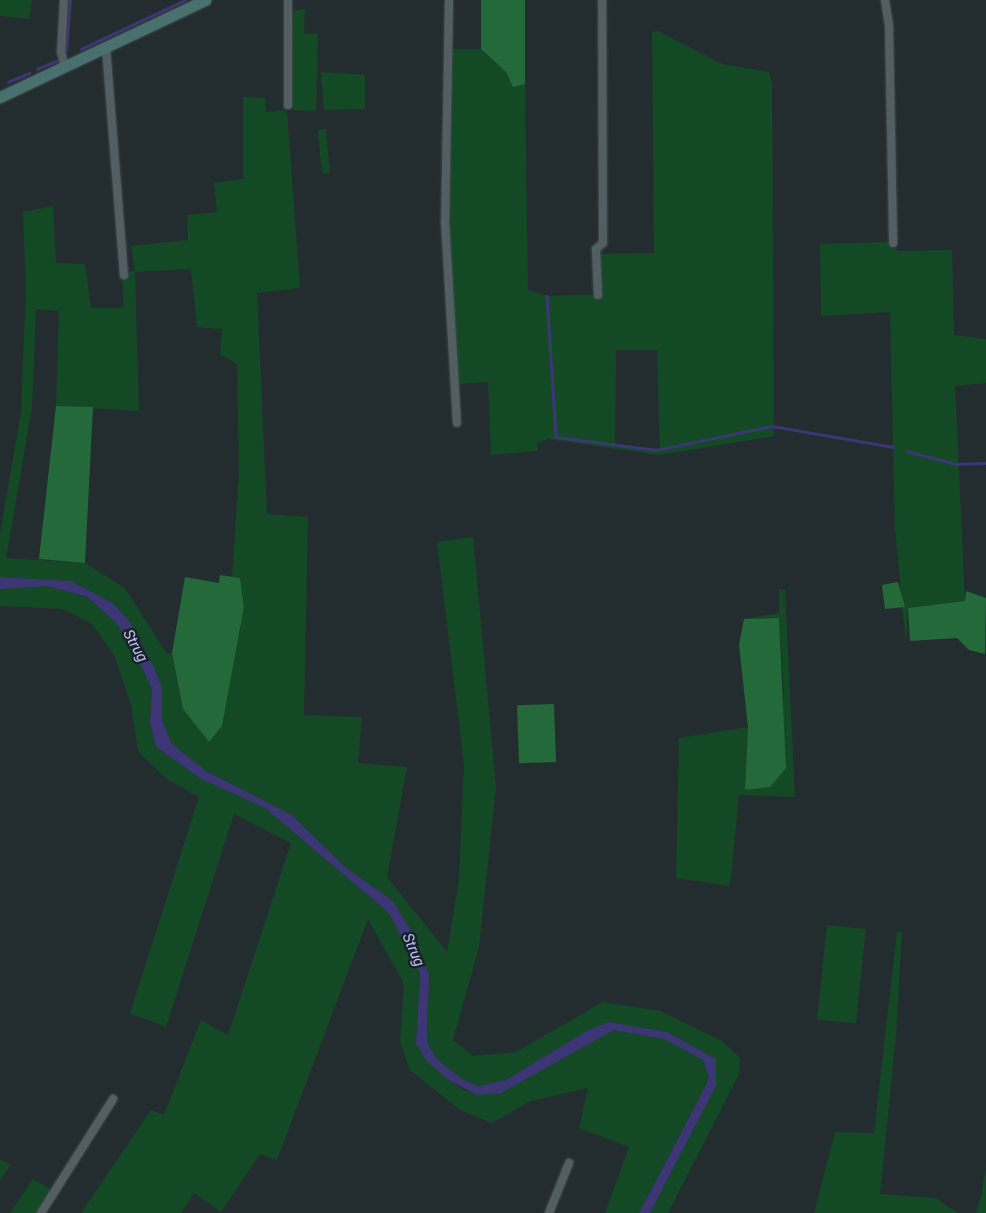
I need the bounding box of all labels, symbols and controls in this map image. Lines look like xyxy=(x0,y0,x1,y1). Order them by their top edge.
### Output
water label: Strug xyxy=(119,627,151,665)
water label: Strug xyxy=(398,931,428,969)

